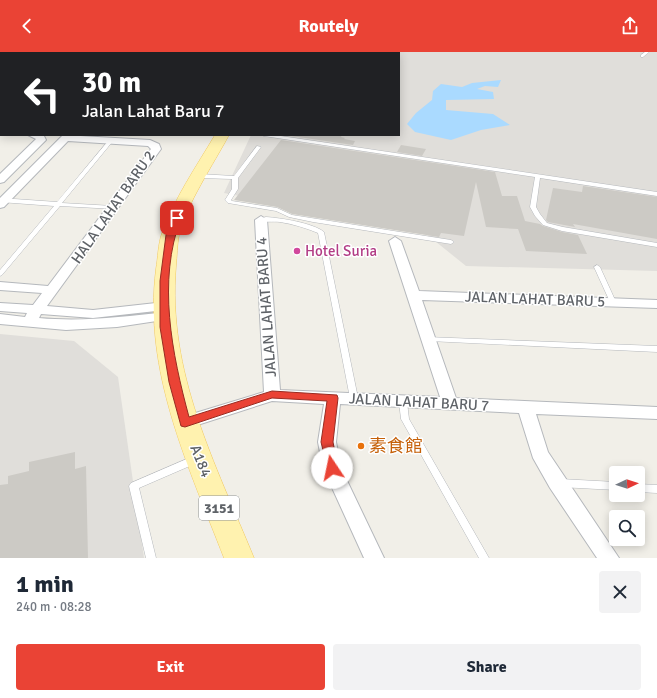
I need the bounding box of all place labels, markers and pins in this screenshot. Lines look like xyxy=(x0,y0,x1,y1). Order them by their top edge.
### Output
pin xyxy=(160,201,194,235)
place label: Hotel Suria xyxy=(305,242,377,260)
marker: Hotel Suria xyxy=(292,246,302,256)
place label: 素食館 xyxy=(369,435,423,457)
marker: 素食館 xyxy=(356,441,366,451)

